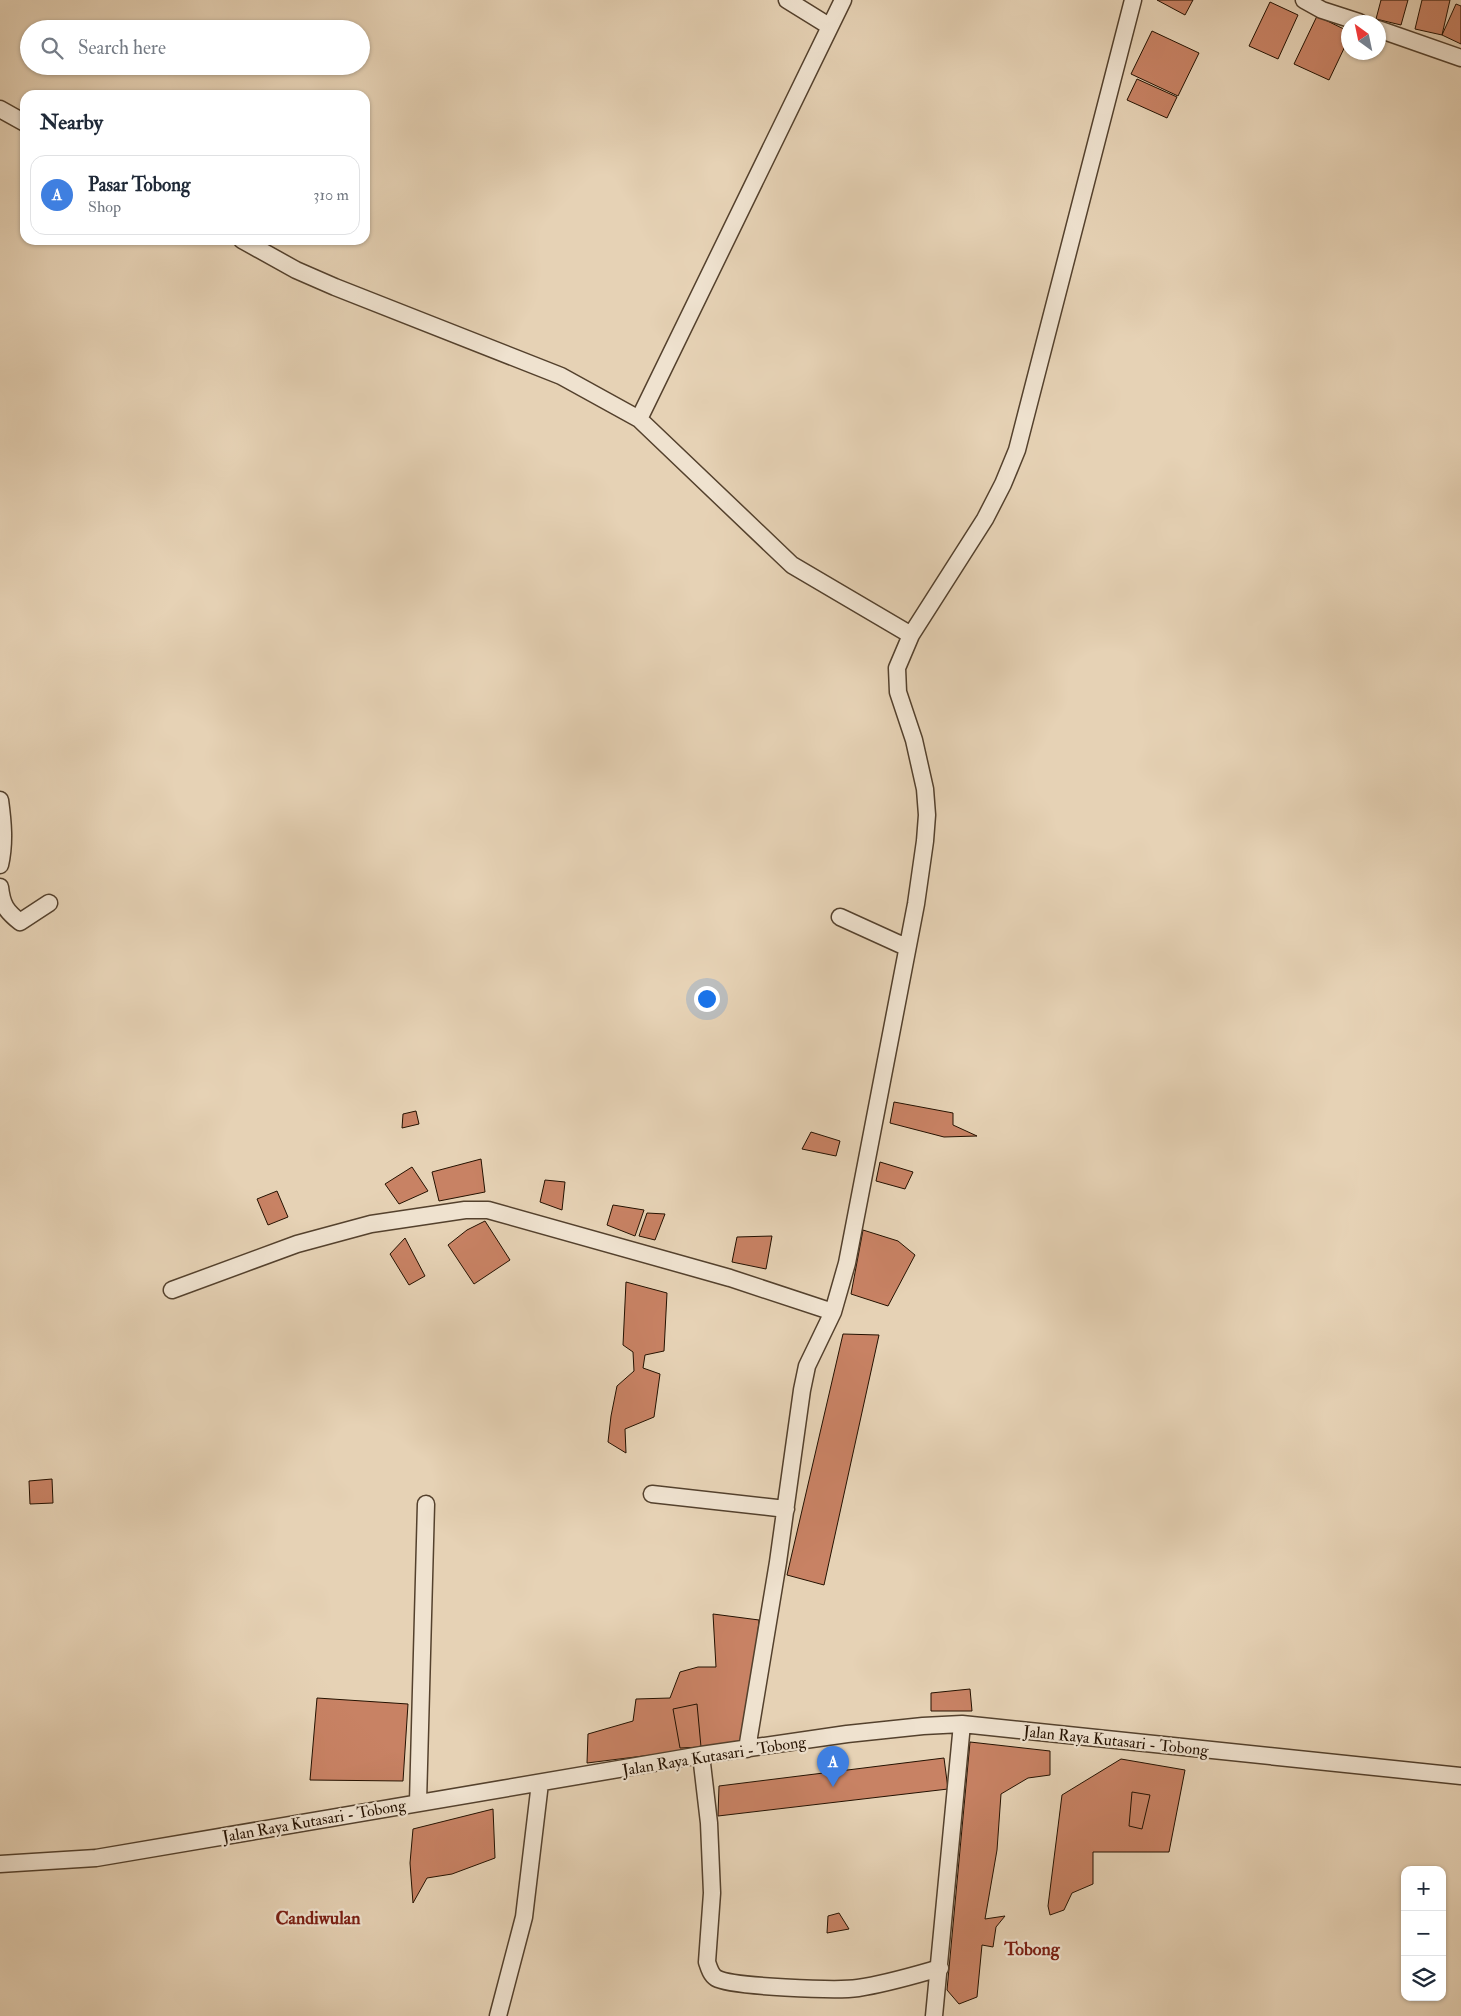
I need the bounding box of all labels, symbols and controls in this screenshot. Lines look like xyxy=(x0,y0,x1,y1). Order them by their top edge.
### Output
north arrow xyxy=(1341,15,1386,60)
search box xyxy=(20,20,370,75)
icon: search xyxy=(38,34,66,62)
text: Search here xyxy=(78,36,166,60)
text: Nearby xyxy=(40,109,103,136)
text: Pasar Tobong xyxy=(88,173,190,197)
text: A xyxy=(52,185,62,205)
text: 310 m xyxy=(313,185,349,205)
text: Shop xyxy=(88,197,121,217)
your location xyxy=(694,986,720,1012)
street label: Jalan Raya Kutasari - Tobong xyxy=(1021,1721,1210,1762)
street label: Jalan Raya Kutasari - Tobong xyxy=(620,1731,809,1782)
pin: A xyxy=(817,1746,849,1787)
street label: Jalan Raya Kutasari - Tobong xyxy=(220,1795,409,1848)
map controls xyxy=(1401,1866,1446,2001)
button: + xyxy=(1401,1866,1446,1911)
district label: Candiwulan xyxy=(276,1907,361,1930)
button: − xyxy=(1401,1911,1446,1956)
district label: Tobong xyxy=(1003,1938,1061,1961)
button: layers xyxy=(1401,1956,1446,2001)

